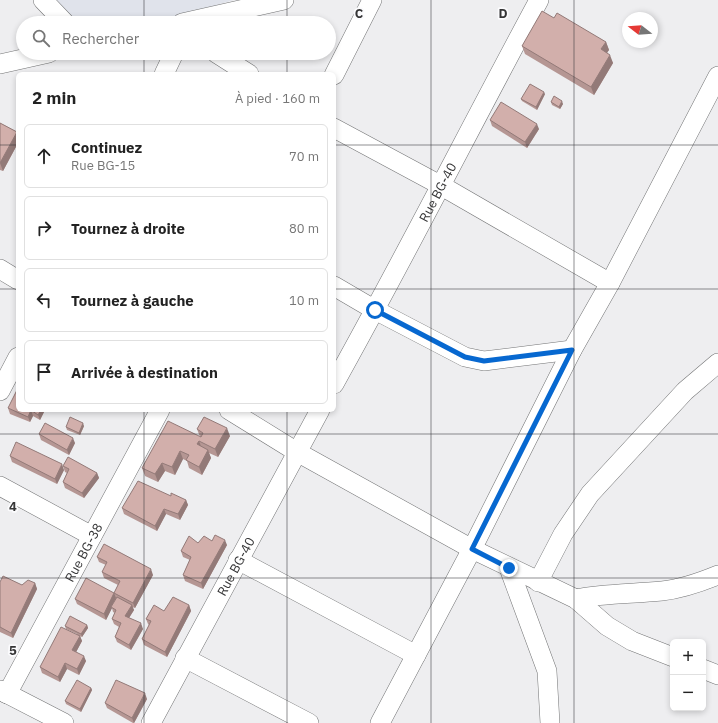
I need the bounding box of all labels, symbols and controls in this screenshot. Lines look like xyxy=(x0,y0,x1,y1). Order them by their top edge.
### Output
text: C xyxy=(355,5,364,22)
text: D xyxy=(498,5,508,22)
north arrow xyxy=(622,12,658,48)
search box xyxy=(16,16,336,60)
icon: search xyxy=(30,27,52,49)
text: Rechercher xyxy=(62,29,139,48)
text: 2 min xyxy=(32,87,76,109)
text: À pied · 160 m xyxy=(235,90,320,107)
text: Continuez xyxy=(71,138,142,157)
icon: ahead xyxy=(33,145,55,167)
text: 70 m xyxy=(289,148,319,165)
text: Rue BG-15 xyxy=(71,157,135,174)
street label: Rue BG-40 xyxy=(415,159,460,225)
icon: right xyxy=(33,217,55,239)
text: Tournez à droite xyxy=(71,219,185,238)
text: 80 m xyxy=(289,220,319,237)
icon: left xyxy=(33,289,55,311)
text: Tournez à gauche xyxy=(71,291,194,310)
text: 10 m xyxy=(289,292,319,309)
route start xyxy=(366,301,384,319)
icon: arrive xyxy=(33,361,55,383)
text: Arrivée à destination xyxy=(71,363,218,382)
text: 4 xyxy=(9,498,17,515)
street label: Rue BG-38 xyxy=(61,520,106,585)
street label: Rue BG-40 xyxy=(213,534,258,599)
route end xyxy=(500,559,518,577)
map controls xyxy=(670,639,706,711)
button: + xyxy=(670,639,706,675)
text: 5 xyxy=(9,642,17,659)
button: − xyxy=(670,675,706,711)

